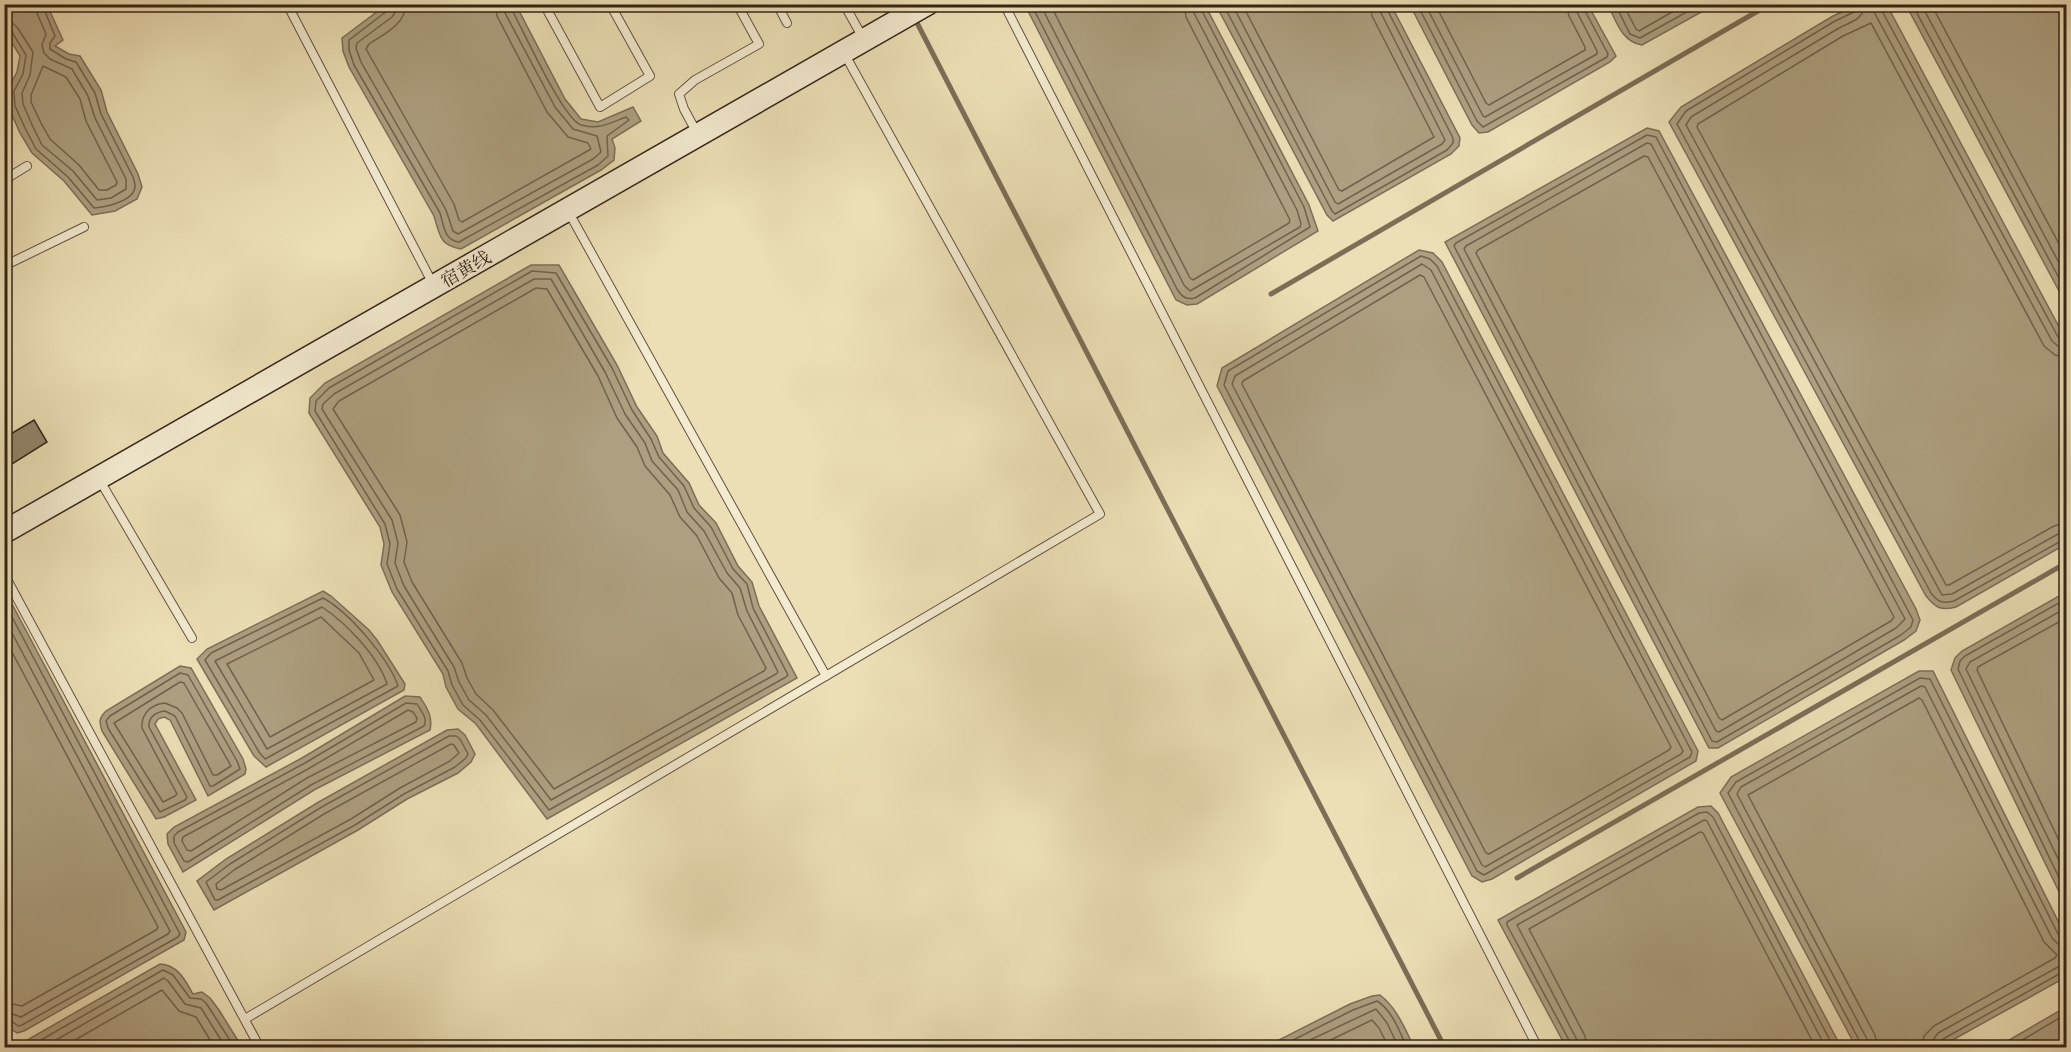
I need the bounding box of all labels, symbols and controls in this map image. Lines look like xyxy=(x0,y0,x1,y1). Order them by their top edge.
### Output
street label: 宿黄线 xyxy=(437,245,495,293)

